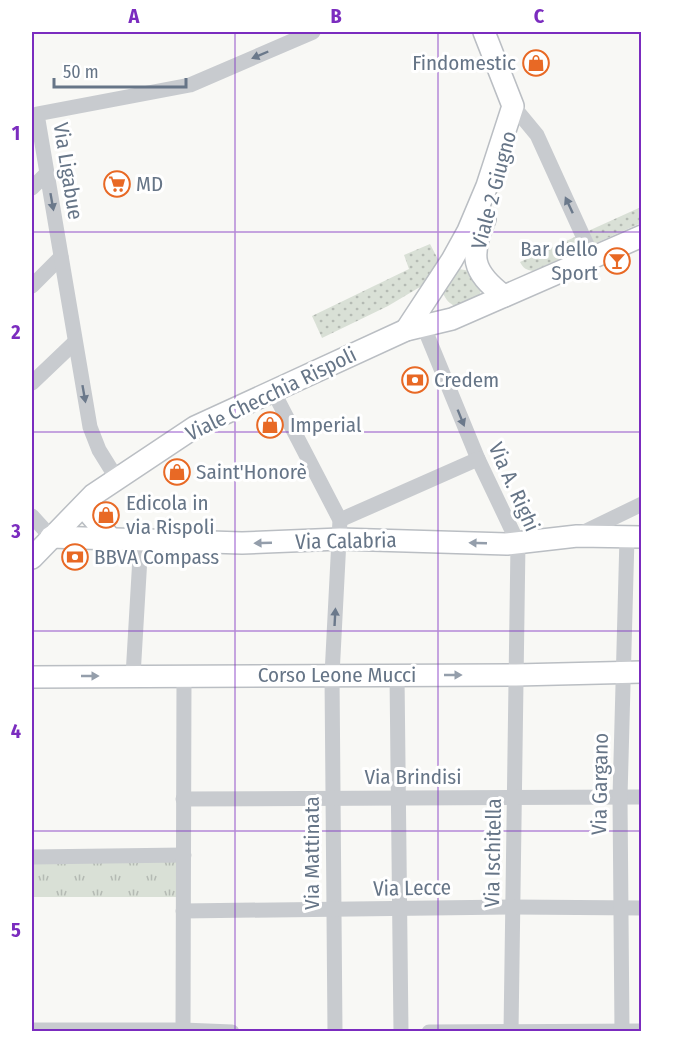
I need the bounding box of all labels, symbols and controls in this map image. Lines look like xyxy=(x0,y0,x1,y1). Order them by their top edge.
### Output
text: A xyxy=(128,4,141,28)
text: B xyxy=(330,4,342,28)
text: C xyxy=(534,4,545,28)
shop icon: Findomestic xyxy=(521,48,551,78)
one-way arrow xyxy=(250,50,268,60)
place label: Findomestic xyxy=(412,50,516,76)
scale bar xyxy=(54,51,186,89)
text: 50 m xyxy=(63,61,99,83)
text: 1 xyxy=(12,121,20,145)
street label: Via Ligabue xyxy=(47,121,89,221)
street label: Viale 2 Giugno xyxy=(466,128,522,252)
supermarket icon: MD xyxy=(102,169,132,199)
place label: MD xyxy=(136,171,163,197)
one-way arrow xyxy=(47,193,56,212)
one-way arrow xyxy=(564,196,573,213)
place label: Bar dello Sport xyxy=(520,236,598,286)
bar icon: Bar dello Sport xyxy=(602,246,632,276)
text: 2 xyxy=(10,320,21,344)
street label: Viale Checchia Rispoli xyxy=(181,341,361,447)
bank icon: Credem xyxy=(400,365,430,395)
place label: Credem xyxy=(434,367,499,393)
one-way arrow xyxy=(80,385,89,404)
one-way arrow xyxy=(457,409,466,427)
shop icon: Imperial xyxy=(255,410,285,440)
place label: Imperial xyxy=(290,412,362,438)
street label: Via A. Righi xyxy=(483,438,545,536)
shop icon: Saint'Honorè xyxy=(162,457,192,487)
place label: Saint'Honorè xyxy=(196,459,307,485)
place label: Edicola in via Rispoli xyxy=(126,490,215,540)
shop icon: Edicola in via Rispoli xyxy=(91,500,121,530)
text: 3 xyxy=(10,519,21,543)
street label: Via Calabria xyxy=(295,527,397,555)
one-way arrow xyxy=(253,538,272,547)
one-way arrow xyxy=(469,538,488,548)
bank icon: BBVA Compass xyxy=(60,542,90,572)
place label: BBVA Compass xyxy=(94,544,219,570)
one-way arrow xyxy=(331,607,340,626)
street label: Corso Leone Mucci xyxy=(258,662,416,688)
one-way arrow xyxy=(443,670,462,680)
one-way arrow xyxy=(80,671,99,681)
text: 4 xyxy=(11,719,21,743)
street label: Via Gargano xyxy=(586,733,614,835)
street label: Via Brindisi xyxy=(364,764,462,790)
street label: Via Mattinata xyxy=(299,796,325,910)
street label: Via Ischitella xyxy=(479,798,507,908)
street label: Via Lecce xyxy=(373,874,451,902)
text: 5 xyxy=(11,918,21,942)

